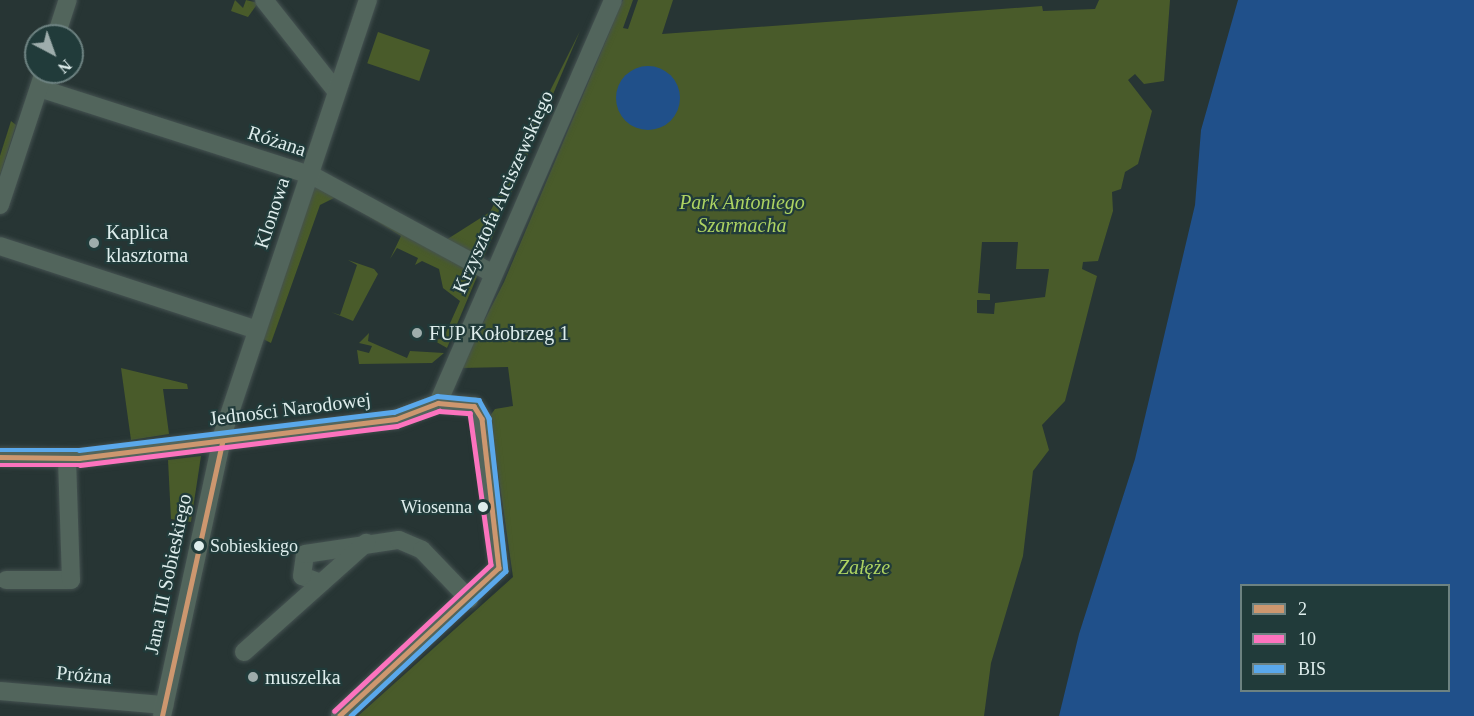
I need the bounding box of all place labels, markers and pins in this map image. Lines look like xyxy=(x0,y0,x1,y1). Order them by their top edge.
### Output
place label: Kaplica klasztorna xyxy=(106,220,188,267)
marker: Kaplica klasztorna xyxy=(87,236,101,250)
place label: FUP Kołobrzeg 1 xyxy=(429,321,570,345)
marker: FUP Kołobrzeg 1 xyxy=(410,326,424,340)
place label: Wiosenna xyxy=(401,496,472,518)
marker: Wiosenna xyxy=(477,501,489,513)
place label: Sobieskiego xyxy=(210,535,298,557)
marker: Sobieskiego xyxy=(193,540,205,552)
place label: muszelka xyxy=(265,665,341,689)
marker: muszelka xyxy=(246,670,260,684)

